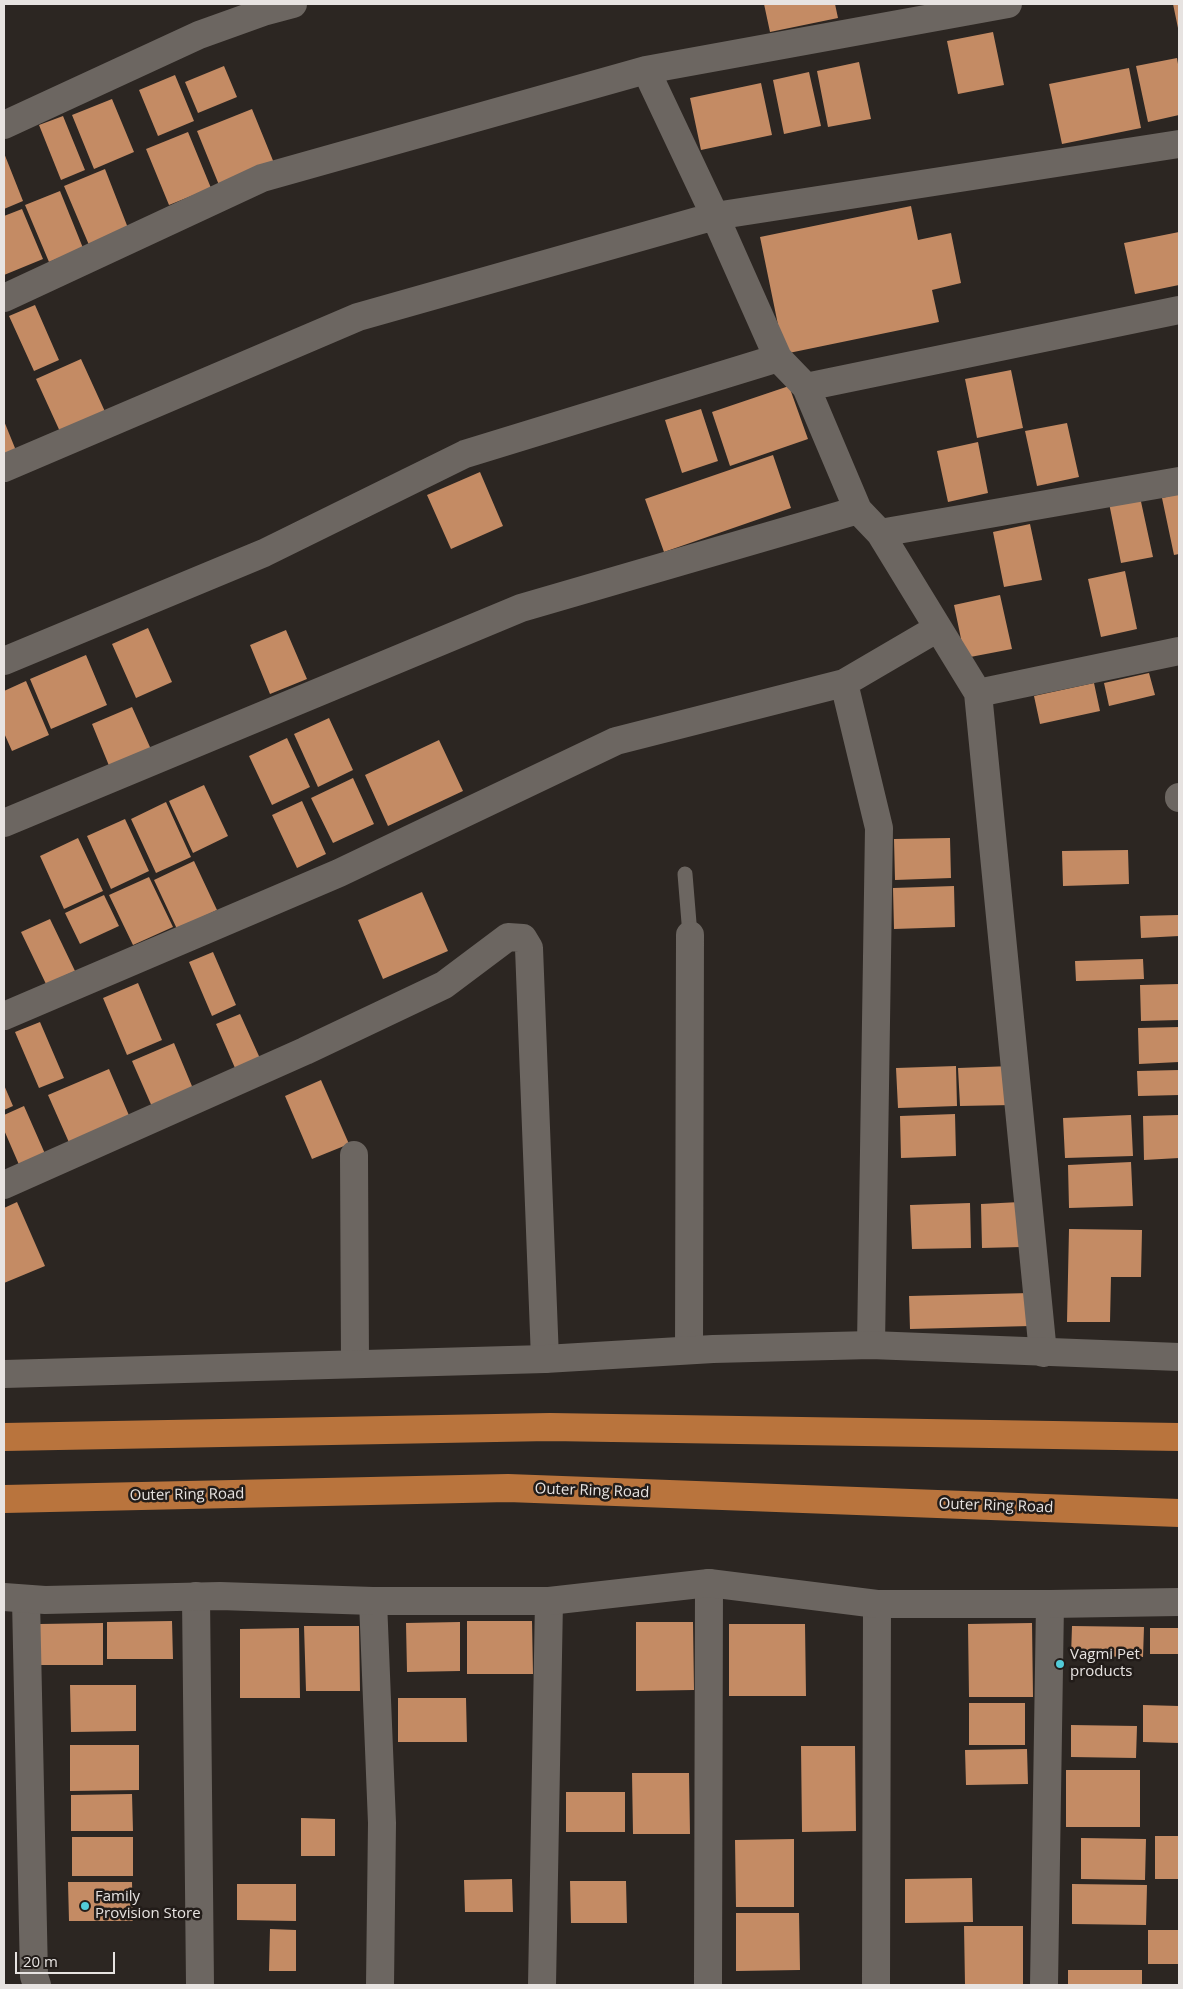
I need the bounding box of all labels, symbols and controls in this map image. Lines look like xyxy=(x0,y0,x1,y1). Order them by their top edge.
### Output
street label: Outer Ring Road xyxy=(534,1480,650,1502)
street label: Outer Ring Road xyxy=(129,1485,245,1505)
street label: Outer Ring Road xyxy=(938,1495,1054,1517)
place label: Vagmi Pet products xyxy=(1070,1646,1140,1681)
marker: Vagmi Pet products xyxy=(1054,1658,1066,1670)
place label: Family Provision Store xyxy=(95,1888,201,1923)
marker: Family Provision Store xyxy=(79,1900,91,1912)
scale bar xyxy=(18,1942,118,1974)
text: 20 m xyxy=(23,1951,58,1971)

